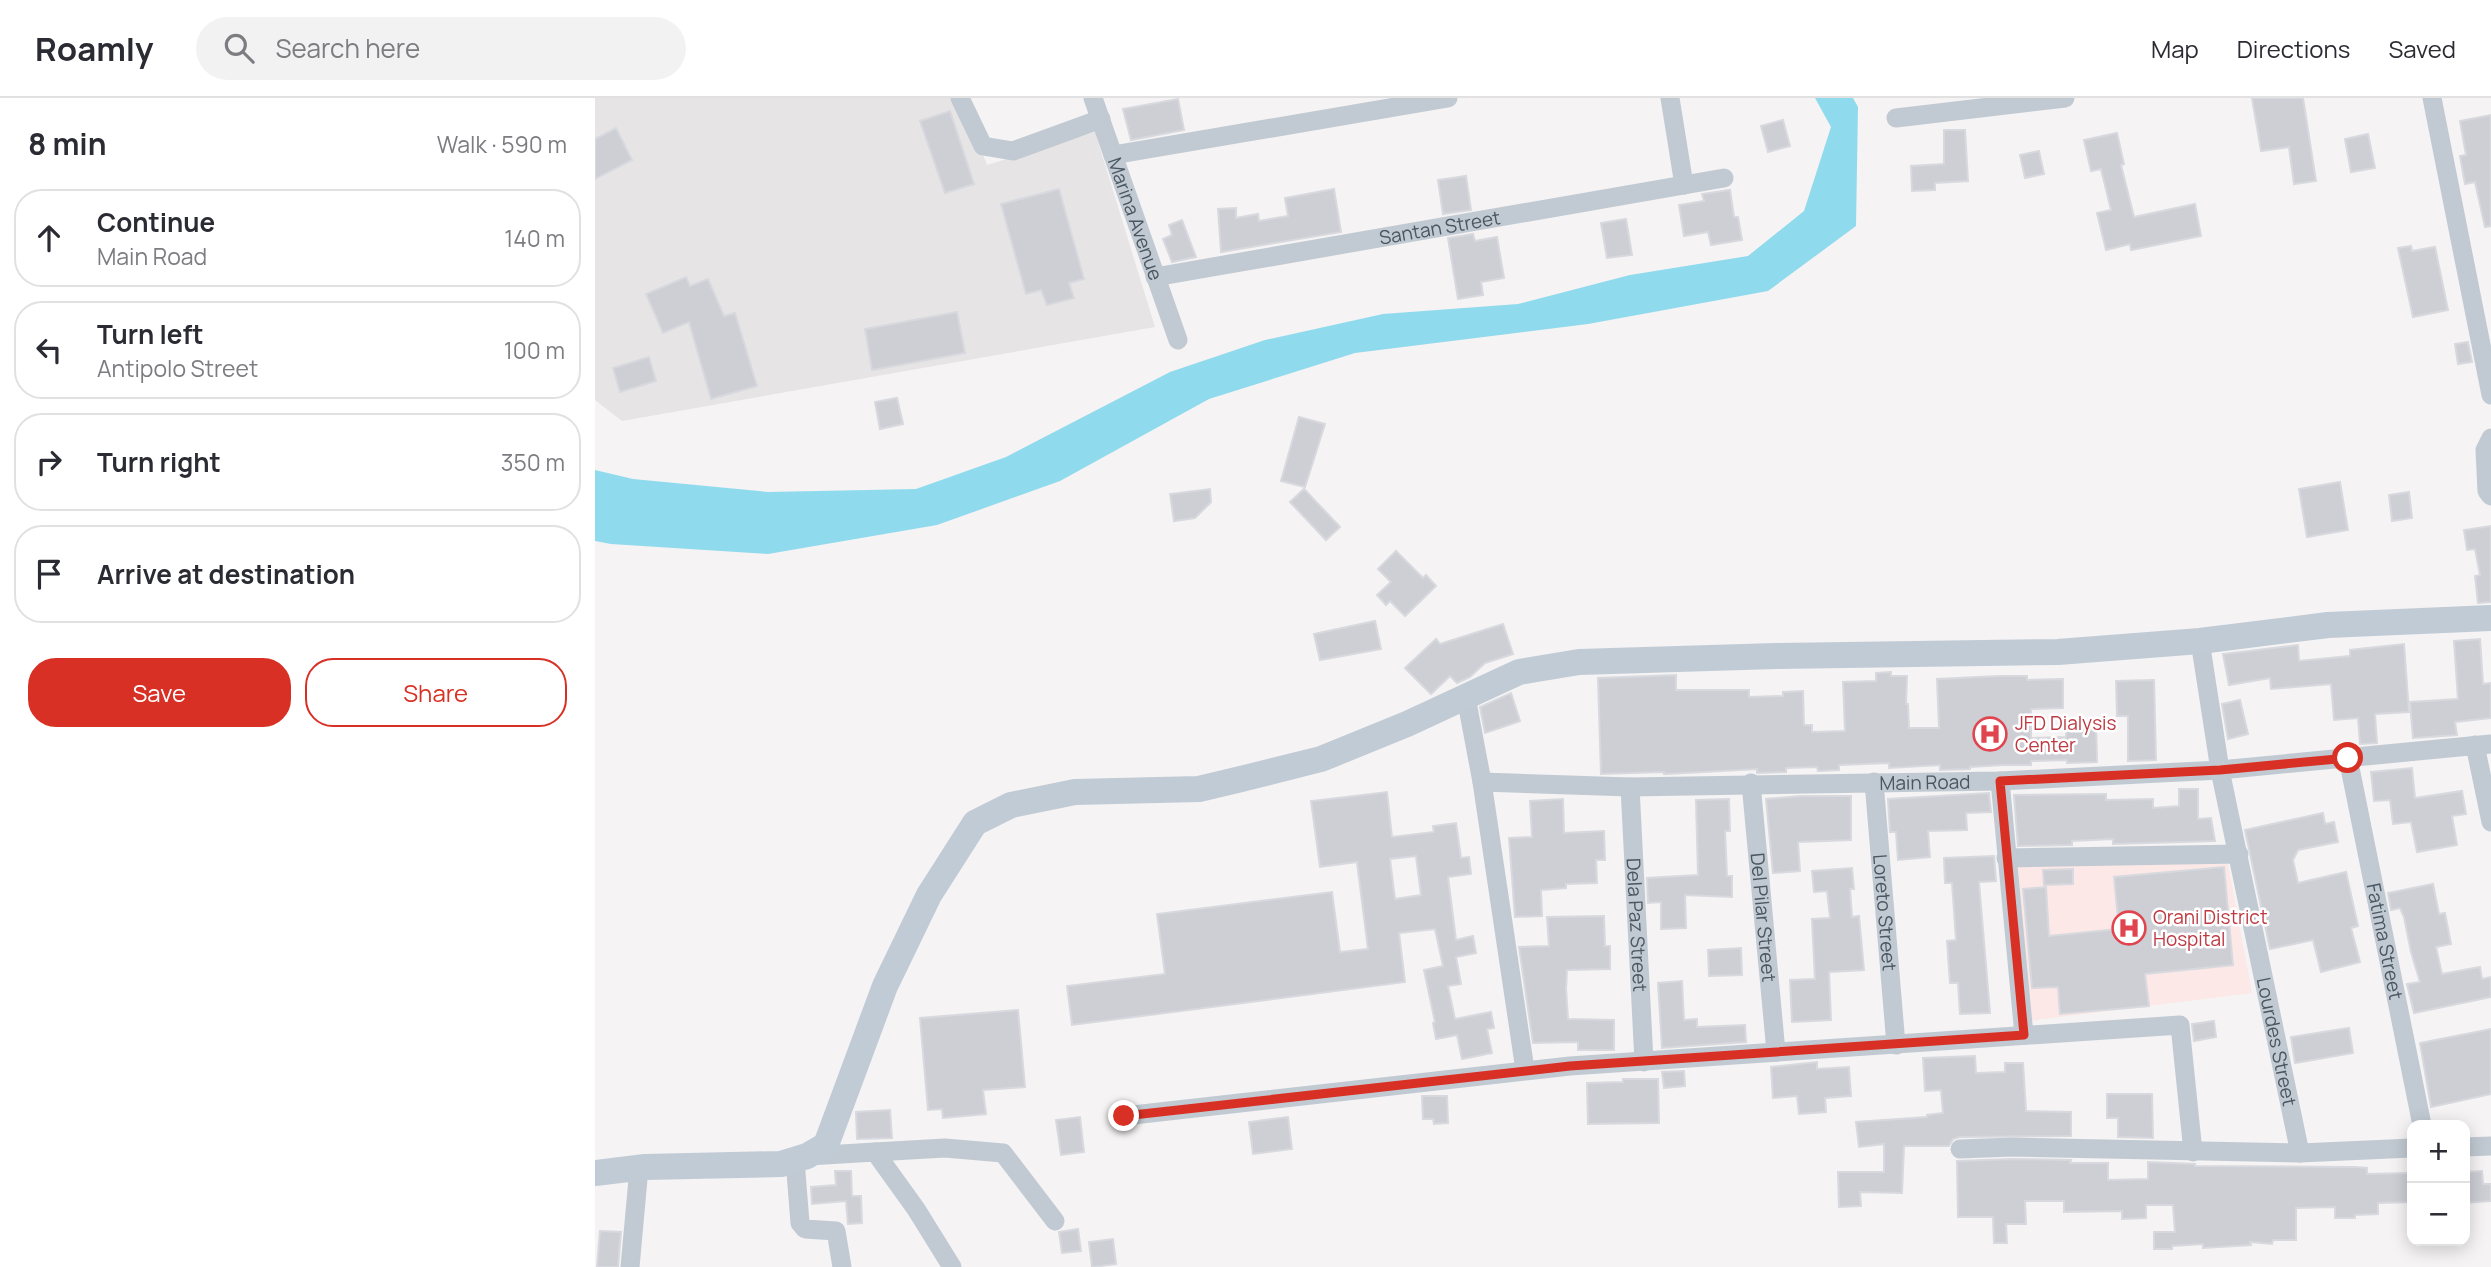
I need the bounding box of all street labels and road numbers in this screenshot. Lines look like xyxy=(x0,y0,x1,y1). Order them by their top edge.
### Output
street label: Marina Avenue xyxy=(1102,154,1169,284)
street label: Santan Street xyxy=(1377,204,1502,251)
street label: Main Road xyxy=(1879,768,1971,796)
street label: Del Pilar Street xyxy=(1745,852,1782,983)
street label: Loreto Street xyxy=(1867,853,1903,972)
street label: Dela Paz Street xyxy=(1621,857,1653,992)
street label: Fatima Street xyxy=(2361,881,2409,1002)
street label: Lourdes Street xyxy=(2251,975,2303,1108)

